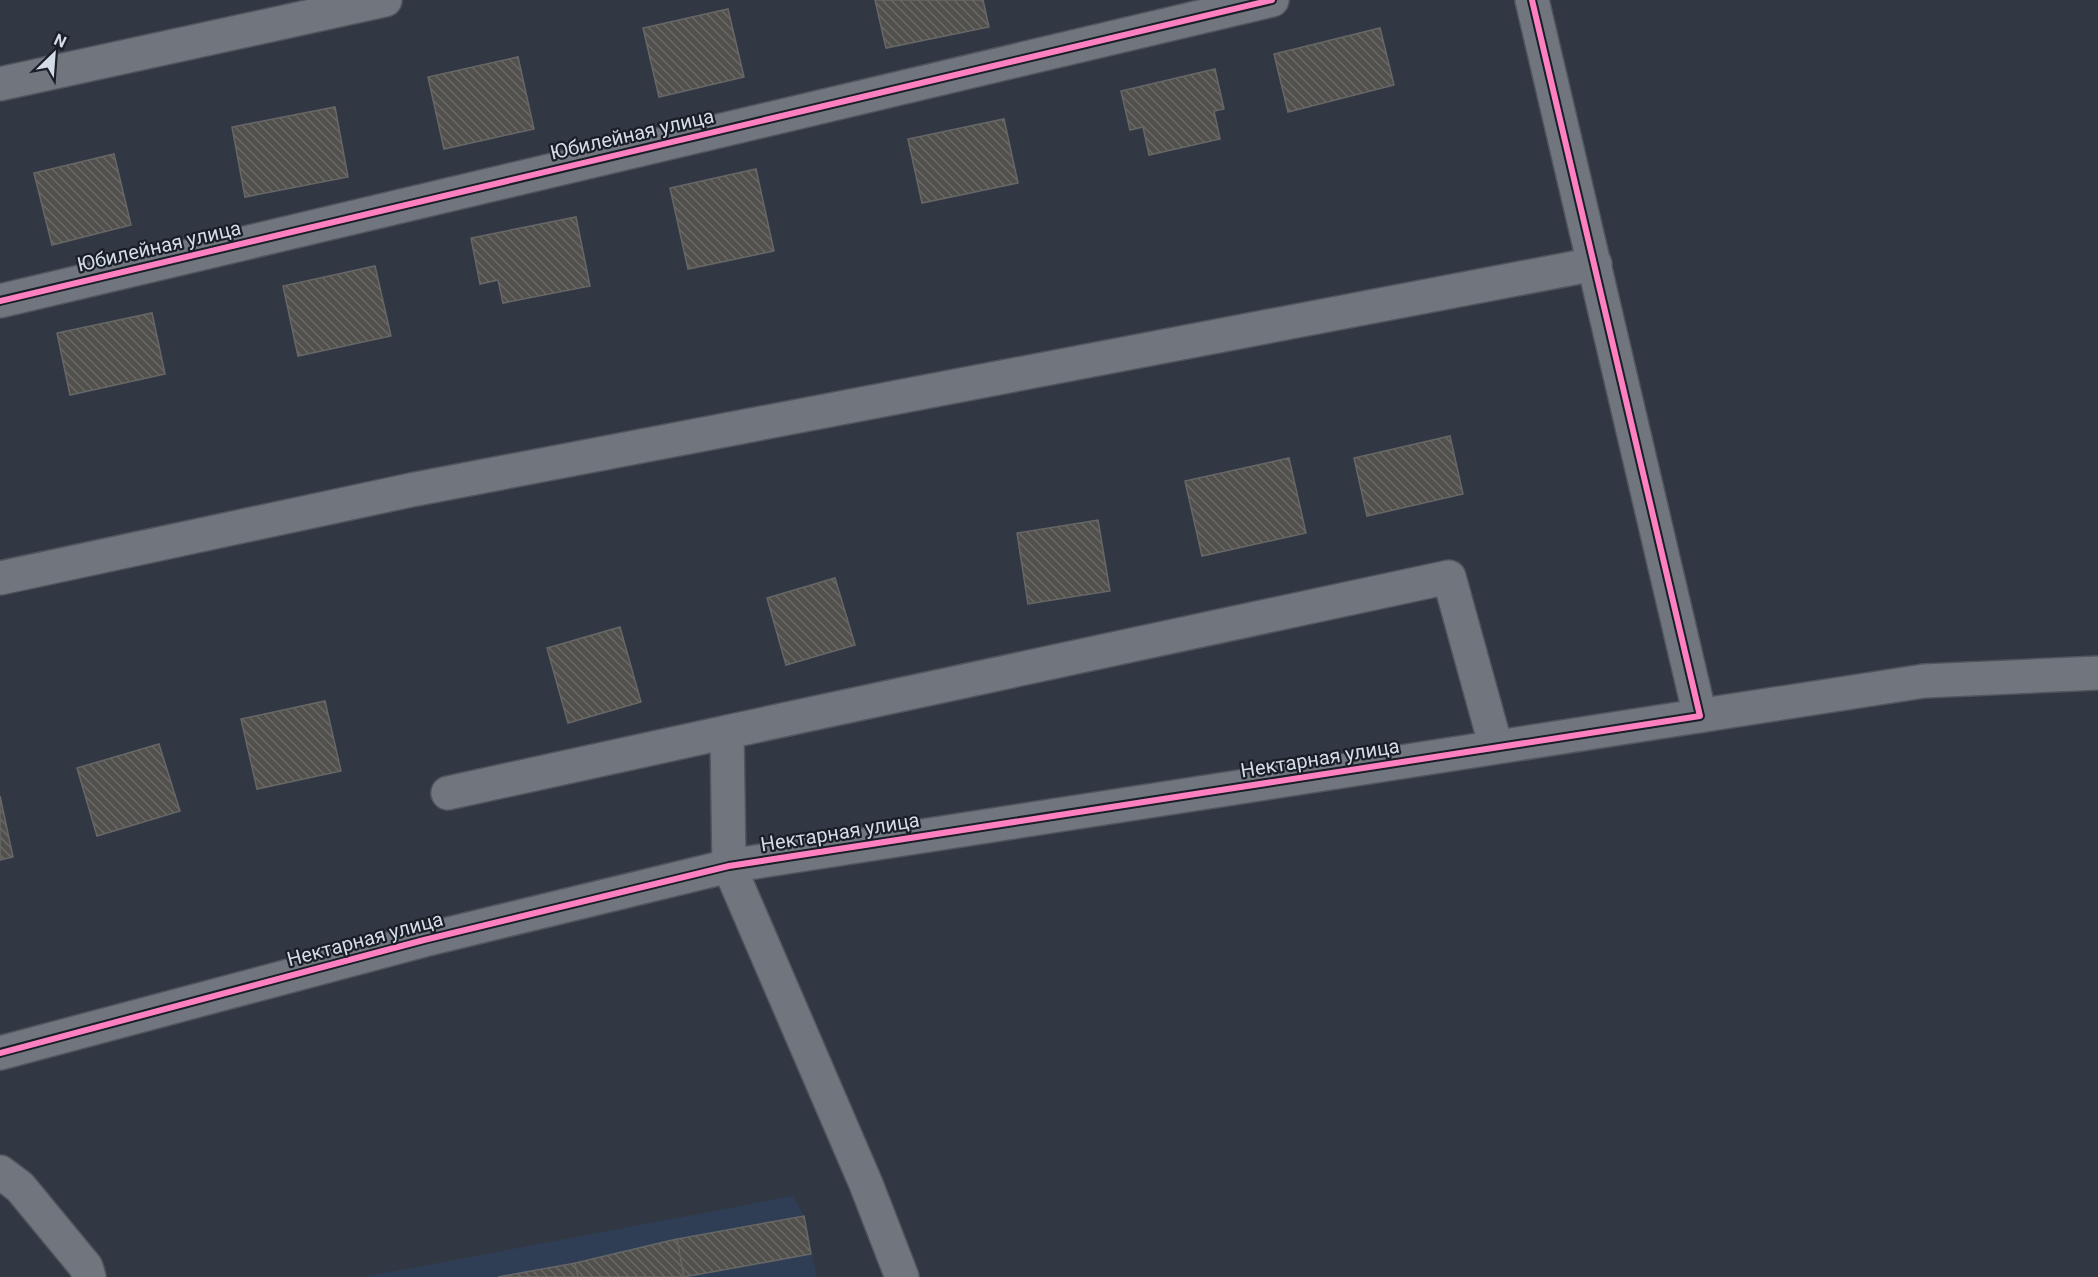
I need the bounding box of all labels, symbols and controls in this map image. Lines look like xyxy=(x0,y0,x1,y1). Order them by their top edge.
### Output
north arrow xyxy=(24,24,84,84)
text: N xyxy=(51,30,69,52)
street label: Юбилейная улица xyxy=(548,103,716,165)
street label: Юбилейная улица xyxy=(75,215,243,277)
street label: Нектарная улица xyxy=(1239,734,1401,782)
street label: Нектарная улица xyxy=(759,808,921,856)
street label: Нектарная улица xyxy=(284,907,446,971)

